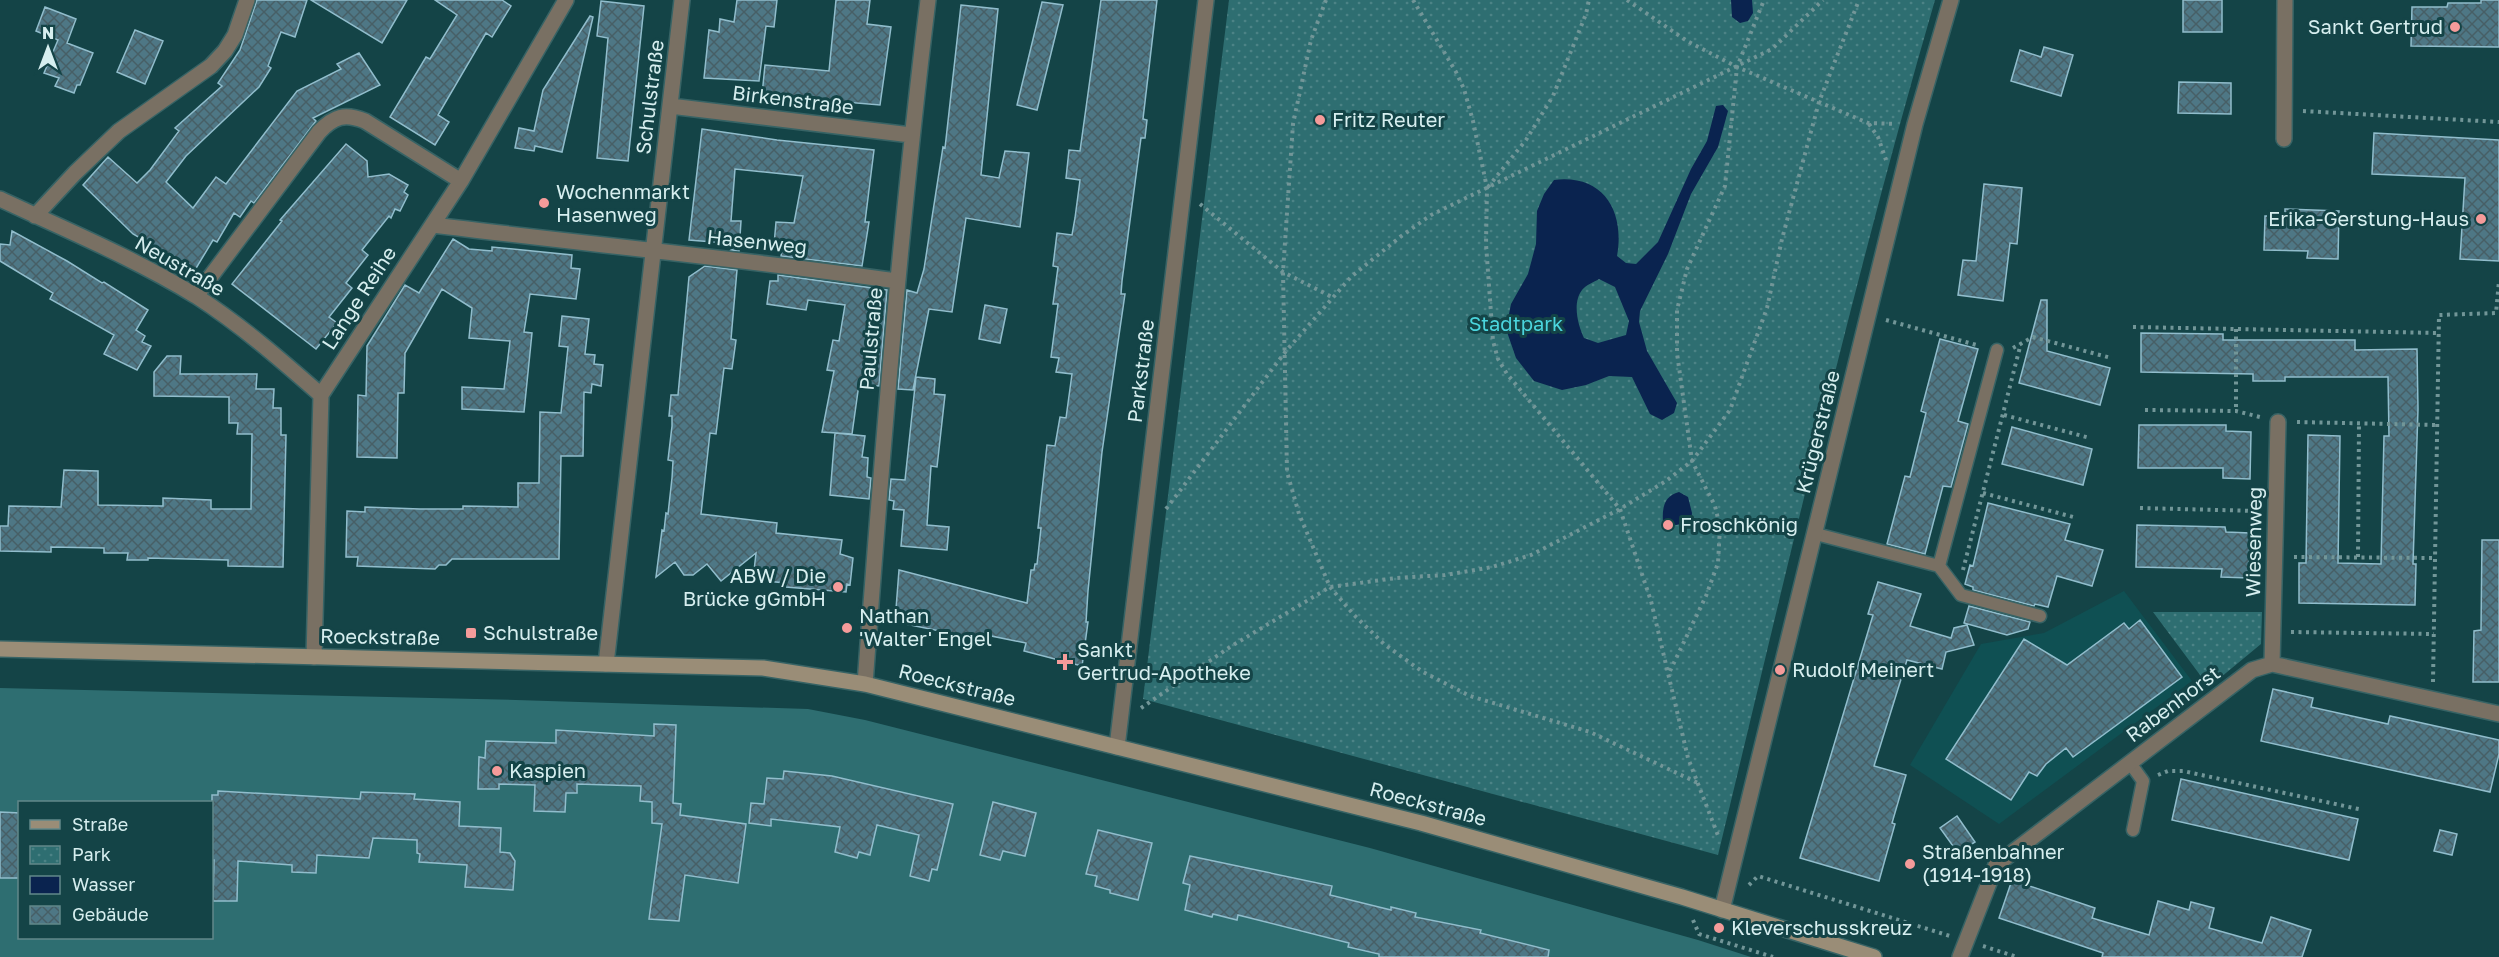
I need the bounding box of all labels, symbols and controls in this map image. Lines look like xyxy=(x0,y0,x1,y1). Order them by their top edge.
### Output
place label: Sankt Gertrud xyxy=(2308,14,2443,38)
north arrow xyxy=(18,18,78,78)
marker: Sankt Gertrud xyxy=(2448,20,2462,34)
text: N xyxy=(42,23,54,43)
street label: Schulstraße xyxy=(630,38,668,156)
street label: Birkenstraße xyxy=(731,80,855,118)
place label: Fritz Reuter xyxy=(1332,107,1445,131)
marker: Fritz Reuter xyxy=(1313,113,1327,127)
place label: Wochenmarkt Hasenweg xyxy=(556,179,690,226)
marker: Wochenmarkt Hasenweg xyxy=(537,196,551,210)
place label: Erika-Gerstung-Haus xyxy=(2268,206,2469,230)
marker: Erika-Gerstung-Haus xyxy=(2474,212,2488,226)
street label: Hasenweg xyxy=(706,224,808,258)
street label: Neustraße xyxy=(131,230,230,300)
street label: Lange Reihe xyxy=(316,241,400,354)
street label: Paulstraße xyxy=(854,286,886,391)
park label: Stadtpark xyxy=(1469,311,1563,335)
street label: Parkstraße xyxy=(1122,318,1158,424)
street label: Krügerstraße xyxy=(1790,368,1844,496)
street label: Wiesenweg xyxy=(2240,487,2266,597)
place label: Froschkönig xyxy=(1680,512,1798,536)
marker: Froschkönig xyxy=(1661,518,1675,532)
place label: ABW / Die Brücke gGmbH xyxy=(683,563,826,610)
marker: ABW / Die Brücke gGmbH xyxy=(831,580,845,594)
place label: Nathan 'Walter' Engel xyxy=(859,603,992,650)
place label: Schulstraße xyxy=(483,620,598,644)
marker: Nathan 'Walter' Engel xyxy=(840,621,854,635)
street label: Roeckstraße xyxy=(320,623,440,649)
marker: Schulstraße xyxy=(464,626,478,640)
place label: Sankt Gertrud-Apotheke xyxy=(1077,637,1251,684)
marker: Sankt Gertrud-Apotheke xyxy=(1058,655,1072,669)
place label: Rudolf Meinert xyxy=(1792,657,1934,681)
street label: Roeckstraße xyxy=(896,658,1018,710)
street label: Rabenhorst xyxy=(2121,660,2224,746)
marker: Rudolf Meinert xyxy=(1773,663,1787,677)
place label: Kaspien xyxy=(509,758,586,782)
marker: Kaspien xyxy=(490,764,504,778)
street label: Roeckstraße xyxy=(1367,776,1489,830)
legend xyxy=(18,801,213,939)
text: Straße xyxy=(72,813,128,835)
place label: Straßenbahner (1914-1918) xyxy=(1922,839,2065,886)
text: Park xyxy=(72,843,111,865)
marker: Straßenbahner (1914-1918) xyxy=(1903,857,1917,871)
text: Wasser xyxy=(72,873,135,895)
text: Gebäude xyxy=(72,903,149,925)
place label: Kleverschusskreuz xyxy=(1731,915,1912,939)
marker: Kleverschusskreuz xyxy=(1712,921,1726,935)

